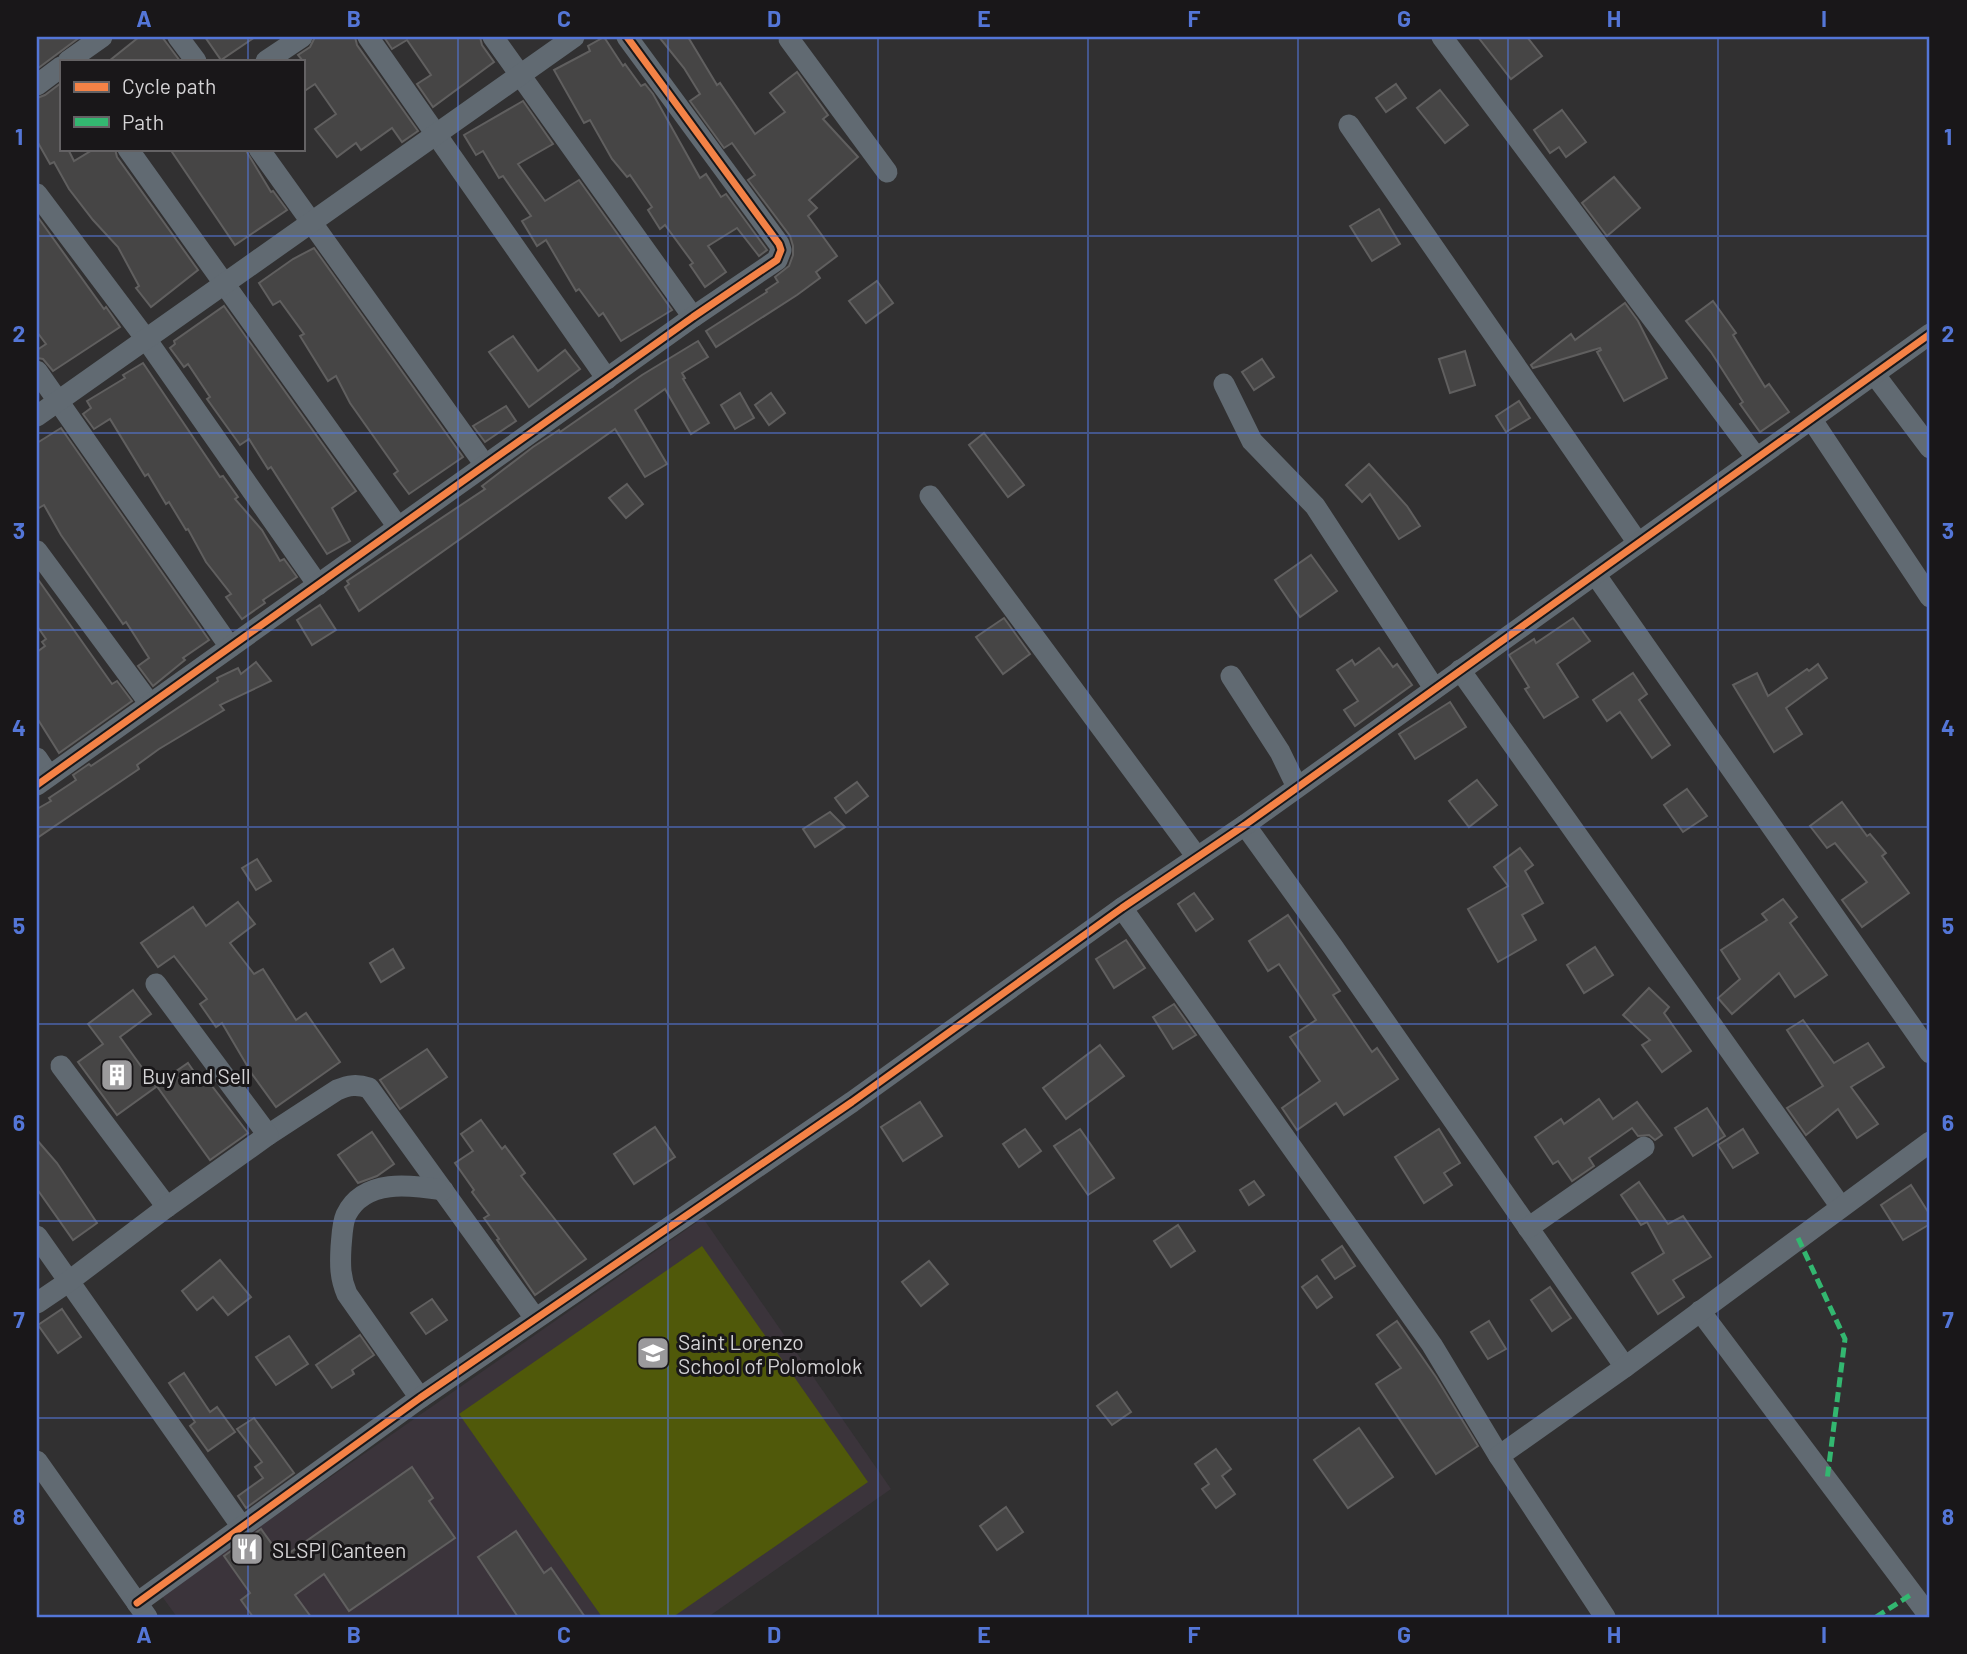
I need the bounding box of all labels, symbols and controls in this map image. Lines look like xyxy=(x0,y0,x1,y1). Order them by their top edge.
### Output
text: A xyxy=(136,4,152,32)
text: B xyxy=(347,4,361,32)
text: C xyxy=(557,4,571,32)
text: D xyxy=(767,4,781,32)
text: E xyxy=(977,4,991,32)
text: F xyxy=(1188,4,1201,32)
text: G xyxy=(1397,4,1411,32)
text: H xyxy=(1607,4,1621,32)
text: I xyxy=(1821,4,1827,32)
legend xyxy=(60,60,304,150)
text: Cycle path xyxy=(122,73,216,98)
text: Path xyxy=(122,109,164,134)
text: 1 xyxy=(15,122,23,150)
text: 1 xyxy=(1944,122,1952,150)
text: 2 xyxy=(13,319,25,347)
text: 2 xyxy=(1942,319,1954,347)
text: 3 xyxy=(13,516,25,544)
text: 3 xyxy=(1942,516,1954,544)
text: 4 xyxy=(12,713,26,741)
text: 4 xyxy=(1941,713,1955,741)
text: 5 xyxy=(13,911,25,939)
text: 5 xyxy=(1942,911,1954,939)
building icon: Buy and Sell xyxy=(98,1056,136,1094)
place label: Buy and Sell xyxy=(142,1063,251,1088)
text: 6 xyxy=(13,1108,25,1136)
text: 6 xyxy=(1942,1108,1954,1136)
text: 7 xyxy=(13,1305,25,1333)
text: 7 xyxy=(1942,1305,1954,1333)
place label: Saint Lorenzo School of Polomolok xyxy=(678,1329,863,1378)
school or university icon: Saint Lorenzo School of Polomolok xyxy=(634,1334,672,1372)
text: 8 xyxy=(13,1502,25,1530)
text: 8 xyxy=(1942,1502,1954,1530)
restaurant icon: SLSPI Canteen xyxy=(228,1530,266,1568)
place label: SLSPI Canteen xyxy=(272,1537,406,1562)
text: A xyxy=(136,1620,152,1648)
text: B xyxy=(347,1620,361,1648)
text: C xyxy=(557,1620,571,1648)
text: D xyxy=(767,1620,781,1648)
text: E xyxy=(977,1620,991,1648)
text: F xyxy=(1188,1620,1201,1648)
text: G xyxy=(1397,1620,1411,1648)
text: H xyxy=(1607,1620,1621,1648)
text: I xyxy=(1821,1620,1827,1648)

